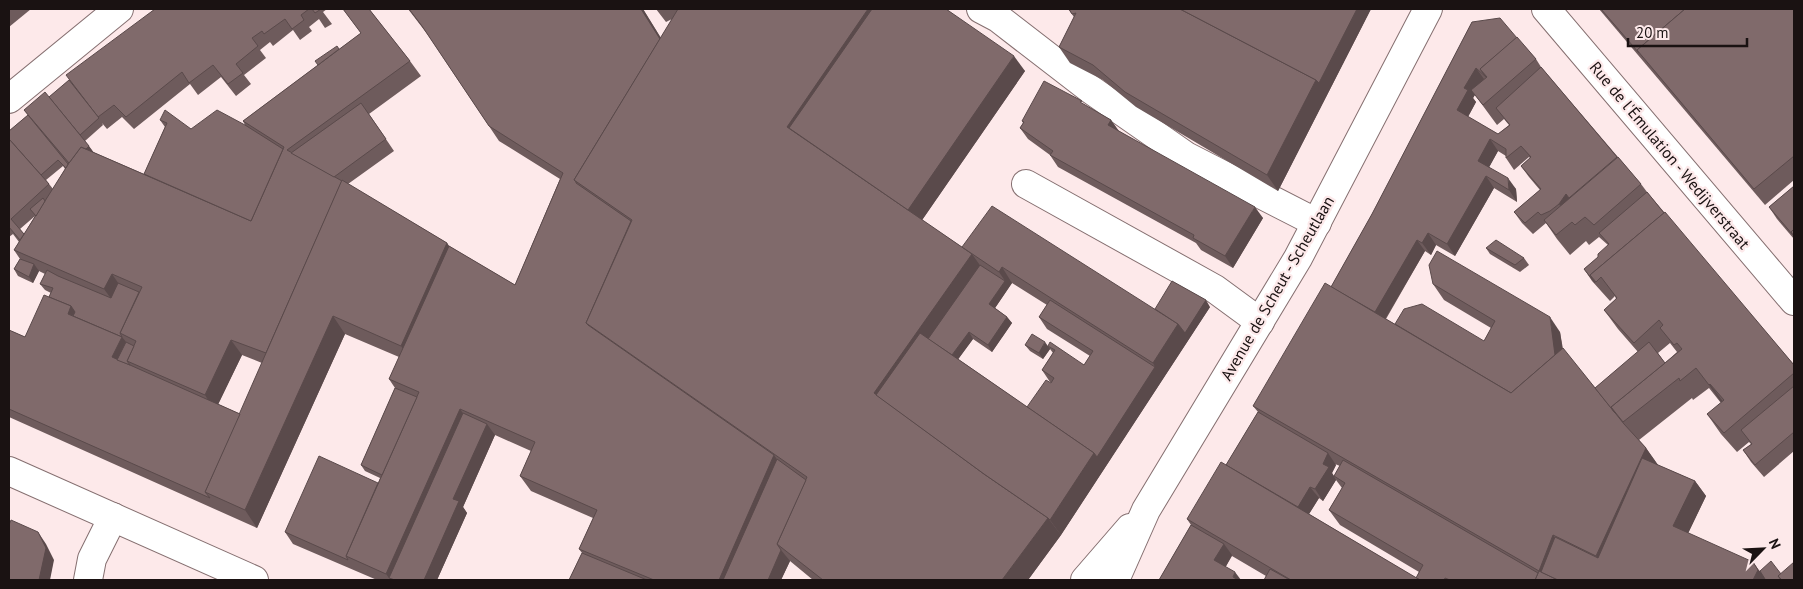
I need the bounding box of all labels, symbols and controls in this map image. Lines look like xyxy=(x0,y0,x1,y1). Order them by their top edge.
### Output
scale bar xyxy=(1628,15,1747,47)
text: 20 m xyxy=(1636,23,1669,42)
street label: Rue de l'Émulation - Wedijverstraat xyxy=(1586,57,1755,253)
street label: Avenue de Scheut - Scheutlaan xyxy=(1216,192,1338,384)
north arrow xyxy=(1738,524,1788,574)
text: N xyxy=(1765,536,1785,552)

